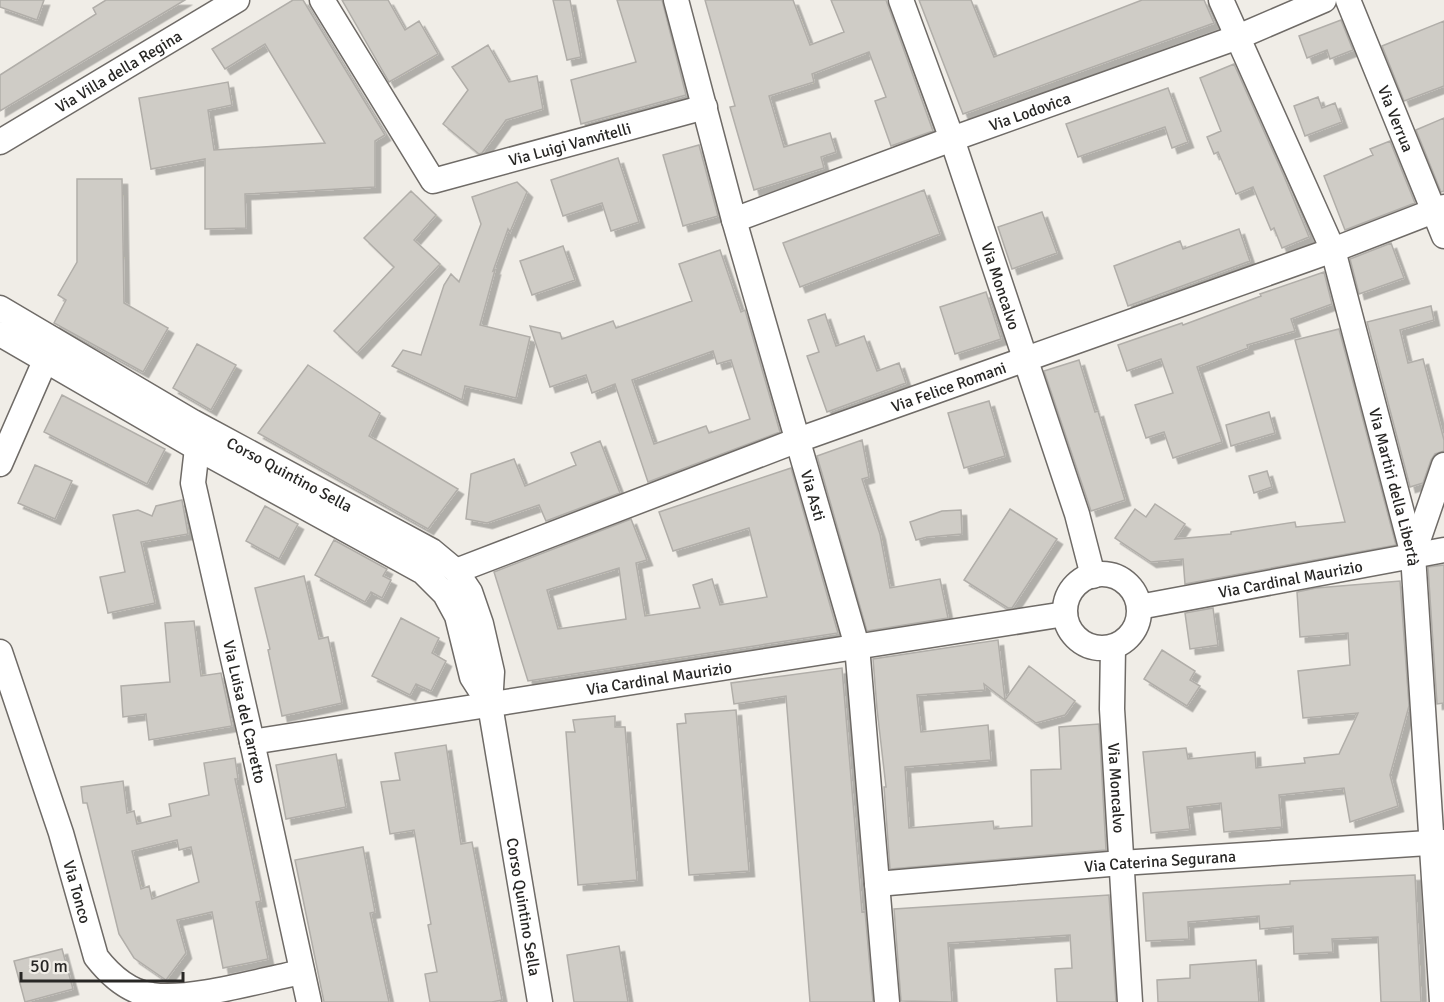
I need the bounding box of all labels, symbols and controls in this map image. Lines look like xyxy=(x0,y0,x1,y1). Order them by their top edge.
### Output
street label: Via Villa della Regina xyxy=(52,26,186,118)
street label: Via Verrua xyxy=(1373,83,1418,155)
street label: Via Lodovica xyxy=(986,89,1073,136)
street label: Via Luigi Vanvitelli xyxy=(507,119,633,171)
street label: Via Moncalvo xyxy=(976,240,1024,333)
street label: Via Felice Romani xyxy=(889,358,1009,417)
street label: Via Martiri della Libertà xyxy=(1364,406,1423,567)
street label: Corso Quintino Sella xyxy=(223,433,355,517)
street label: Via Asti xyxy=(796,468,829,523)
street label: Via Cardinal Maurizio xyxy=(1217,556,1364,603)
street label: Via Luisa del Carretto xyxy=(218,638,270,785)
street label: Via Cardinal Maurizio xyxy=(585,658,733,700)
street label: Via Moncalvo xyxy=(1103,742,1129,834)
street label: Corso Quintino Sella xyxy=(502,836,544,978)
street label: Via Caterina Segurana xyxy=(1083,847,1237,877)
street label: Via Tonco xyxy=(58,858,95,926)
scale bar xyxy=(21,945,183,983)
text: 50 m xyxy=(30,955,68,977)

